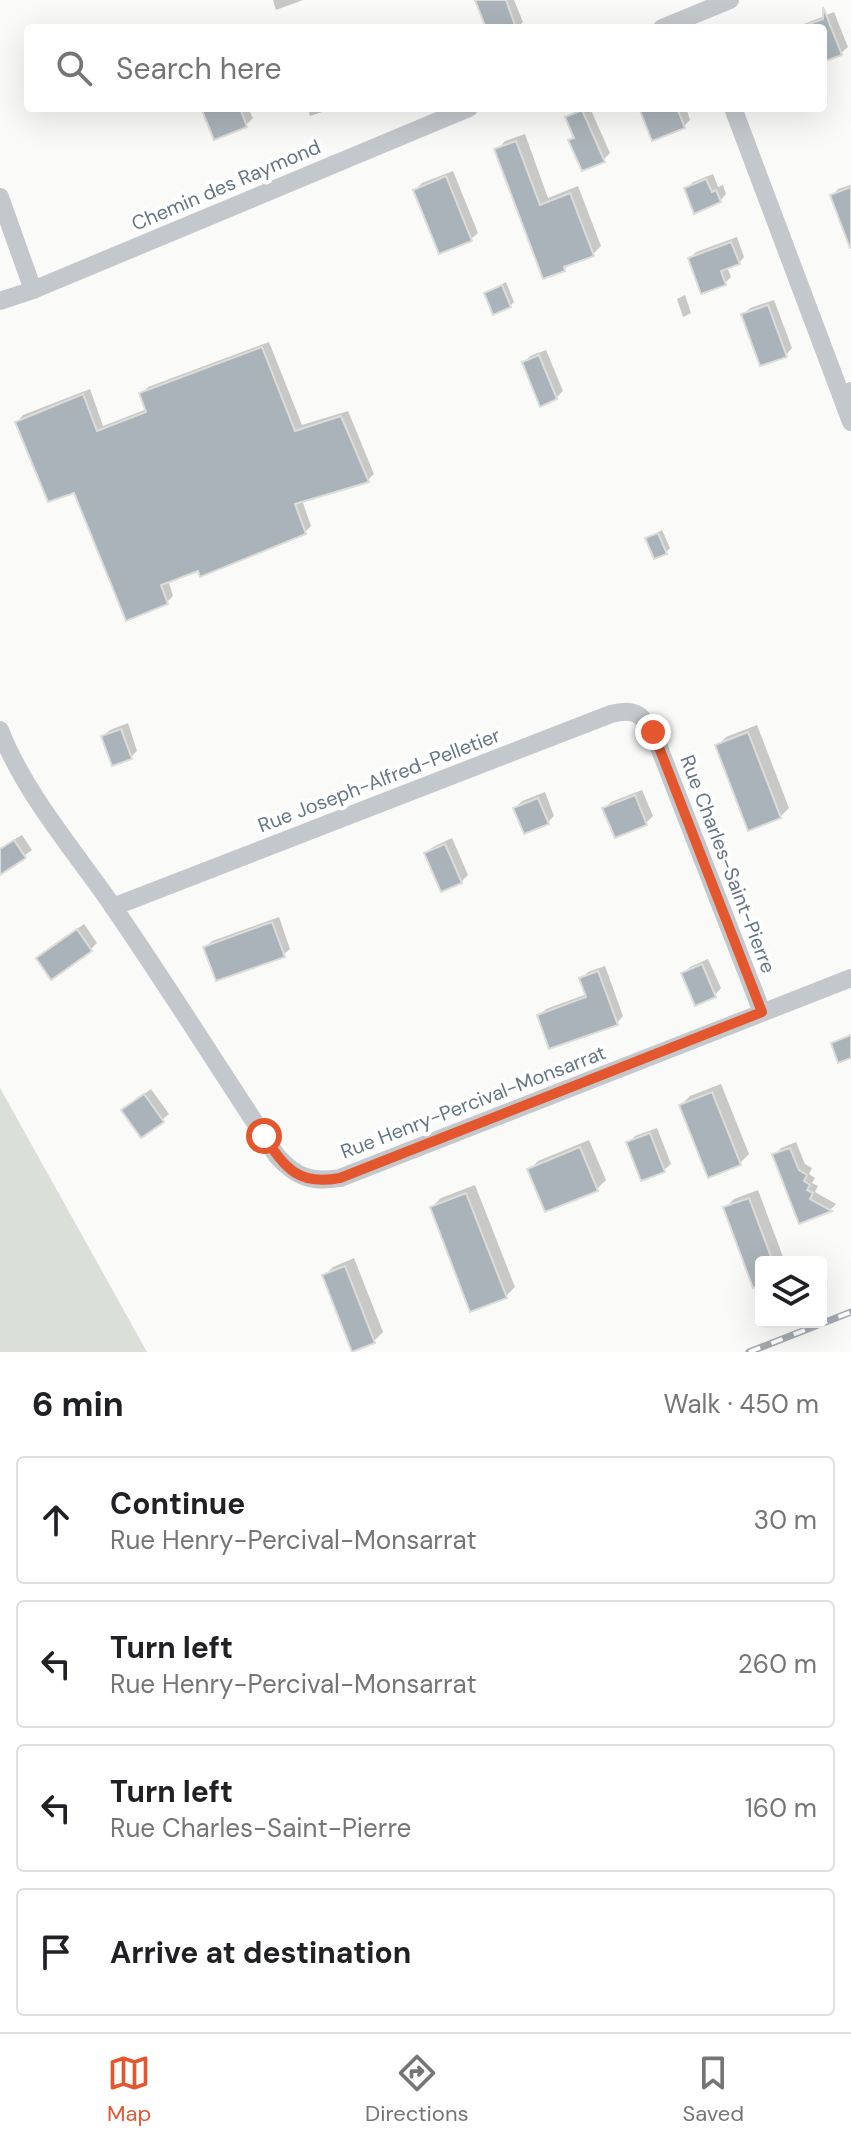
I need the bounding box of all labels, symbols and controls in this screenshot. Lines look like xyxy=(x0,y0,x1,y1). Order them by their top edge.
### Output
search box xyxy=(24,24,827,112)
icon: search xyxy=(52,46,96,90)
text: Search here xyxy=(116,49,282,88)
street label: Chemin des Raymond xyxy=(128,133,324,237)
route end xyxy=(635,714,671,750)
street label: Rue Joseph-Alfred-Pelletier xyxy=(254,722,504,838)
street label: Rue Charles-Saint-Pierre xyxy=(674,751,782,977)
street label: Rue Henry-Percival-Monsarrat xyxy=(337,1039,609,1165)
route start xyxy=(246,1118,282,1154)
map controls xyxy=(755,1256,827,1328)
button: layers xyxy=(755,1256,827,1328)
text: 6 min xyxy=(32,1382,124,1427)
text: Walk · 450 m xyxy=(664,1387,819,1421)
text: Continue xyxy=(110,1484,245,1523)
icon: ahead xyxy=(34,1498,78,1542)
text: 30 m xyxy=(754,1503,817,1537)
text: Rue Henry-Percival-Monsarrat xyxy=(110,1523,477,1557)
text: Turn left xyxy=(110,1628,233,1667)
icon: left xyxy=(34,1642,78,1686)
text: 260 m xyxy=(738,1647,817,1681)
text: Rue Henry-Percival-Monsarrat xyxy=(110,1667,477,1701)
text: Turn left xyxy=(110,1772,233,1811)
icon: left xyxy=(34,1786,78,1830)
text: 160 m xyxy=(745,1791,817,1825)
text: Rue Charles-Saint-Pierre xyxy=(110,1811,411,1845)
icon: arrive xyxy=(34,1930,78,1974)
text: Arrive at destination xyxy=(110,1933,411,1972)
tab: Map xyxy=(107,2051,151,2128)
tab: Directions xyxy=(365,2051,469,2128)
tab: Saved xyxy=(682,2051,744,2128)

